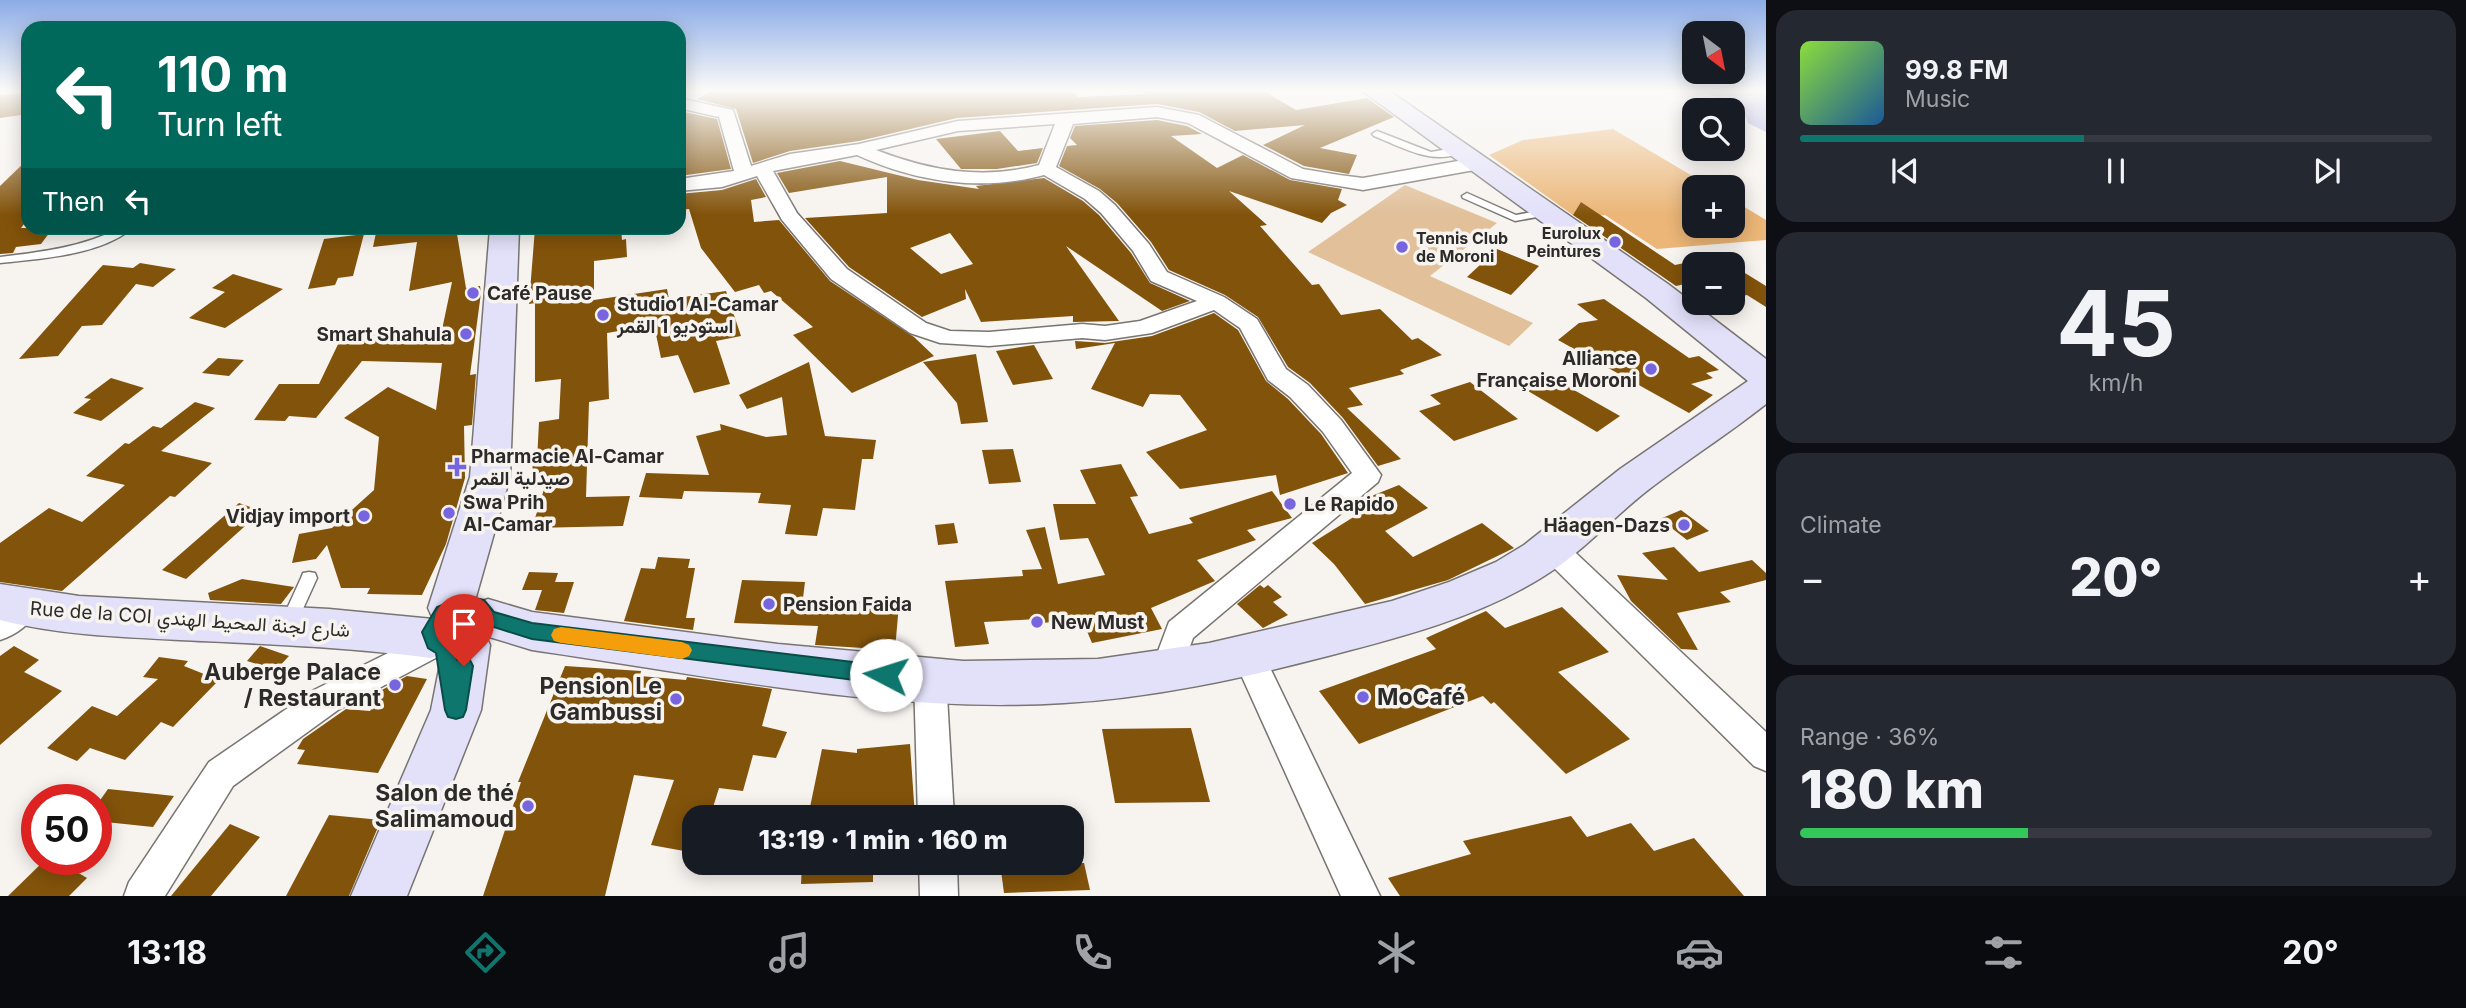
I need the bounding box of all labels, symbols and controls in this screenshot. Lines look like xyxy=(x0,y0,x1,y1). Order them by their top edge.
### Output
north arrow xyxy=(1682,21,1745,84)
map controls xyxy=(1682,21,1745,315)
text: 110 m xyxy=(157,45,289,104)
icon: left xyxy=(42,49,133,140)
text: 99.8 FM xyxy=(1905,54,2009,85)
text: Music xyxy=(1905,85,1970,113)
button: search xyxy=(1682,98,1745,161)
text: Turn left xyxy=(157,105,282,144)
icon: previous xyxy=(1886,152,1924,190)
icon: pause xyxy=(2097,152,2135,190)
icon: next xyxy=(2308,152,2346,190)
button: + xyxy=(1682,175,1745,238)
icon: left xyxy=(119,182,157,220)
text: Then xyxy=(42,186,105,217)
place label: Eurolux Peintures xyxy=(1527,223,1601,261)
place label: Tennis Club de Moroni xyxy=(1416,228,1508,266)
marker: Eurolux Peintures xyxy=(1607,234,1623,250)
marker: Tennis Club de Moroni xyxy=(1394,239,1410,255)
button: − xyxy=(1682,252,1745,315)
text: 45 xyxy=(2056,268,2176,378)
place label: Café Pause xyxy=(487,282,592,305)
marker: Café Pause xyxy=(465,285,481,301)
place label: Studio1 Al-Camar استوديو 1 القمر xyxy=(616,293,779,339)
marker: Studio1 Al-Camar استوديو 1 القمر xyxy=(595,307,611,323)
place label: Smart Shahula xyxy=(316,323,452,346)
marker: Smart Shahula xyxy=(458,326,474,342)
place label: Alliance Française Moroni xyxy=(1477,347,1637,392)
marker: Alliance Française Moroni xyxy=(1643,361,1659,377)
text: km/h xyxy=(2089,369,2143,397)
place label: Pharmacie Al-Camar صيدلية القمر xyxy=(470,445,664,491)
marker: Pharmacie Al-Camar صيدلية القمر xyxy=(449,459,465,475)
place label: Swa Prih Al-Camar xyxy=(463,491,553,536)
place label: Le Rapido xyxy=(1304,493,1395,516)
marker: Le Rapido xyxy=(1282,496,1298,512)
place label: Vidjay import xyxy=(226,505,350,528)
marker: Swa Prih Al-Camar xyxy=(441,505,457,521)
marker: Vidjay import xyxy=(356,508,372,524)
text: Climate xyxy=(1800,511,1882,539)
place label: Häagen-Dazs xyxy=(1543,514,1670,537)
marker: Häagen-Dazs xyxy=(1676,517,1692,533)
text: 20° xyxy=(2069,546,2163,609)
text: − xyxy=(1800,555,1825,601)
text: + xyxy=(2407,555,2432,601)
place label: Pension Faida xyxy=(783,593,912,616)
pin xyxy=(434,594,494,666)
marker: Pension Faida xyxy=(761,596,777,612)
street label: Rue de la COI شارع لجنة المحيط الهندي xyxy=(29,597,351,646)
icon: arrive xyxy=(445,605,483,643)
place label: New Must xyxy=(1051,611,1144,634)
marker: New Must xyxy=(1029,614,1045,630)
position arrow xyxy=(849,638,923,712)
place label: Auberge Palace / Restaurant xyxy=(204,658,382,712)
place label: Pension Le Gambussi xyxy=(540,672,662,726)
marker: Auberge Palace / Restaurant xyxy=(387,677,403,693)
place label: MoCafé xyxy=(1377,683,1465,711)
marker: MoCafé xyxy=(1355,689,1371,705)
marker: Pension Le Gambussi xyxy=(668,691,684,707)
text: Range · 36% xyxy=(1800,723,1939,751)
text: 180 km xyxy=(1800,758,1984,821)
place label: Salon de thé Salimamoud xyxy=(375,779,514,833)
speed limit sign: 50 xyxy=(21,784,112,875)
marker: Salon de thé Salimamoud xyxy=(520,798,536,814)
text: 13:19 · 1 min · 160 m xyxy=(758,824,1008,855)
icon: directions xyxy=(461,928,510,977)
icon: music xyxy=(765,928,814,977)
icon: phone xyxy=(1068,928,1117,977)
icon: climate xyxy=(1372,928,1421,977)
icon: car xyxy=(1675,928,1724,977)
icon: filters xyxy=(1979,928,2028,977)
text: 13:18 xyxy=(127,933,207,972)
text: 20° xyxy=(2282,933,2339,972)

